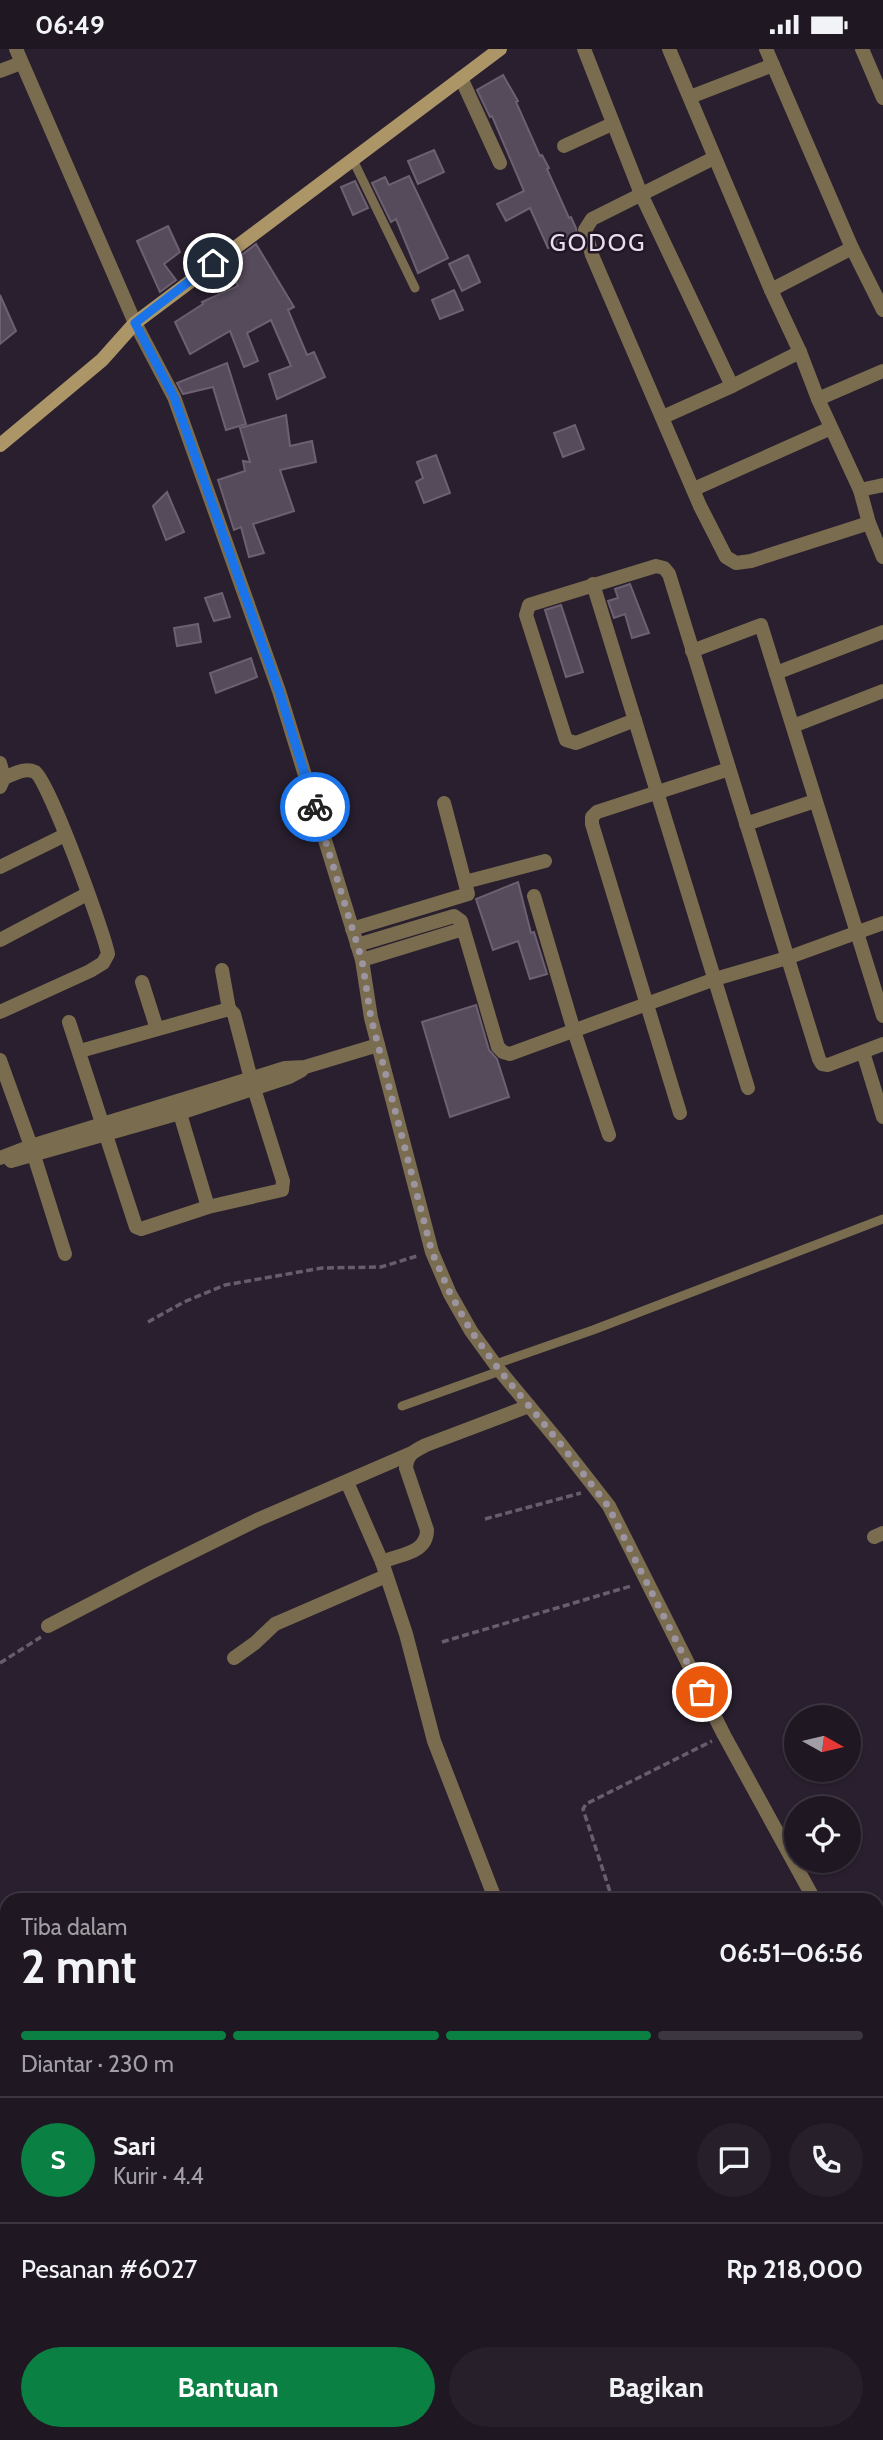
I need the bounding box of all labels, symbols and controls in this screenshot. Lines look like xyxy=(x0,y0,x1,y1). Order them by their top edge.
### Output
text: 06:49 xyxy=(35,9,105,41)
district label: GODOG xyxy=(550,228,646,257)
pin xyxy=(183,233,243,293)
icon: home xyxy=(194,244,232,282)
courier xyxy=(280,772,350,842)
icon: bike xyxy=(296,788,334,826)
pin xyxy=(672,1662,732,1722)
icon: bag xyxy=(683,1673,721,1711)
north arrow xyxy=(784,1705,861,1781)
map controls xyxy=(784,1705,861,1873)
button: locate xyxy=(784,1796,861,1873)
text: Tiba dalam xyxy=(21,1913,127,1941)
text: 06:51–06:56 xyxy=(719,1937,863,1969)
text: 2 mnt xyxy=(21,1939,137,1995)
text: Diantar · 230 m xyxy=(21,2050,174,2078)
button: chat xyxy=(697,2123,771,2197)
button: phone xyxy=(789,2123,863,2197)
text: Sari xyxy=(113,2130,156,2162)
text: S xyxy=(50,2144,66,2176)
text: Kurir · 4.4 xyxy=(113,2162,204,2190)
text: Pesanan #6027 xyxy=(21,2253,197,2285)
text: Rp 218,000 xyxy=(726,2253,863,2285)
button: Bantuan xyxy=(21,2347,435,2427)
button: Bagikan xyxy=(449,2347,863,2427)

